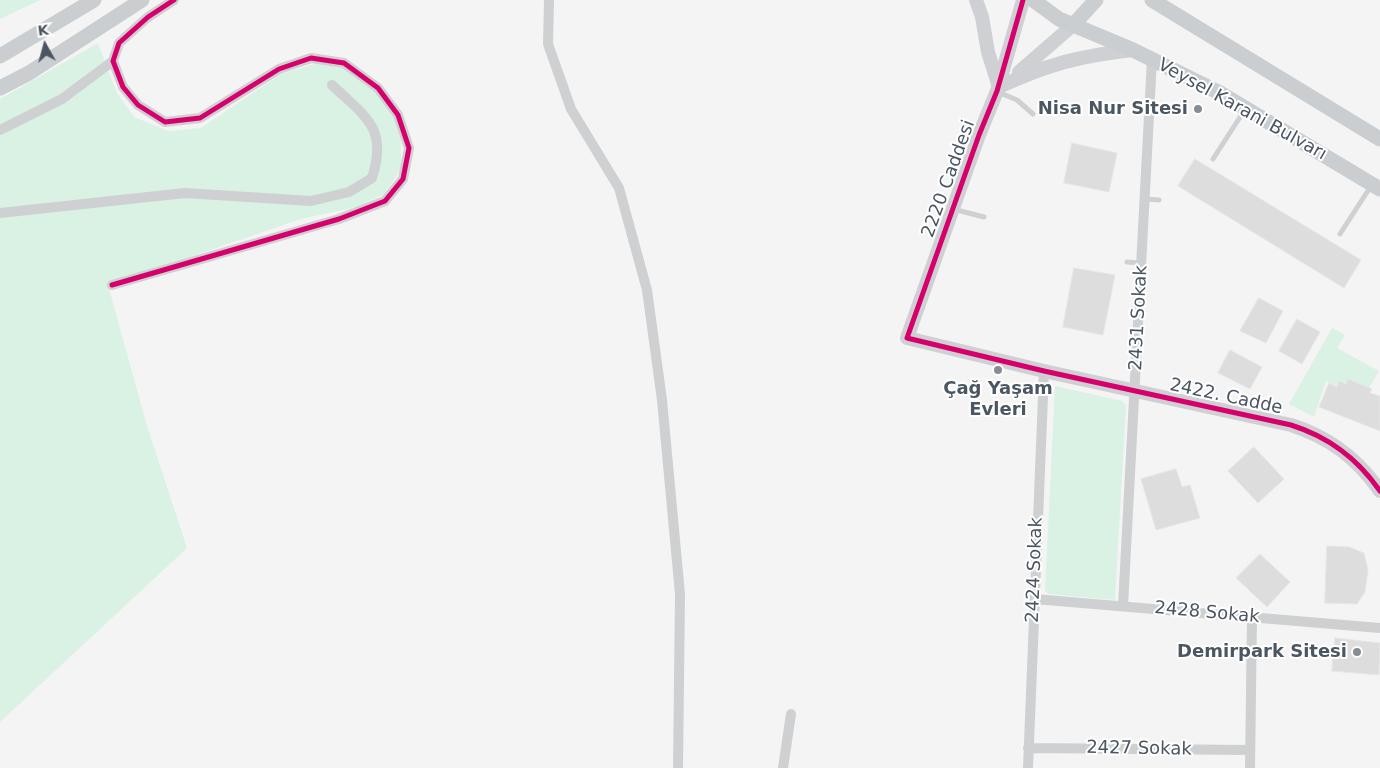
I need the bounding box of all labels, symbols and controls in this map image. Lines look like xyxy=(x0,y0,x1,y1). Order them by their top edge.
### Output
north arrow xyxy=(20,20,70,70)
text: K xyxy=(37,22,50,39)
street label: Veysel Karani Bulvarı xyxy=(1154,55,1330,165)
place label: Nisa Nur Sitesi xyxy=(1038,98,1188,120)
marker: Nisa Nur Sitesi xyxy=(1192,103,1204,115)
street label: 2220 Caddesi xyxy=(918,117,980,241)
street label: 2431 Sokak xyxy=(1125,265,1153,371)
marker: Çağ Yaşam Evleri xyxy=(992,364,1004,376)
street label: 2422. Cadde xyxy=(1168,375,1284,419)
place label: Çağ Yaşam Evleri xyxy=(943,378,1053,420)
street label: 2424 Sokak xyxy=(1022,517,1048,623)
street label: 2428 Sokak xyxy=(1153,598,1261,628)
place label: Demirpark Sitesi xyxy=(1177,641,1347,663)
marker: Demirpark Sitesi xyxy=(1351,646,1363,658)
street label: 2427 Sokak xyxy=(1086,737,1192,761)

